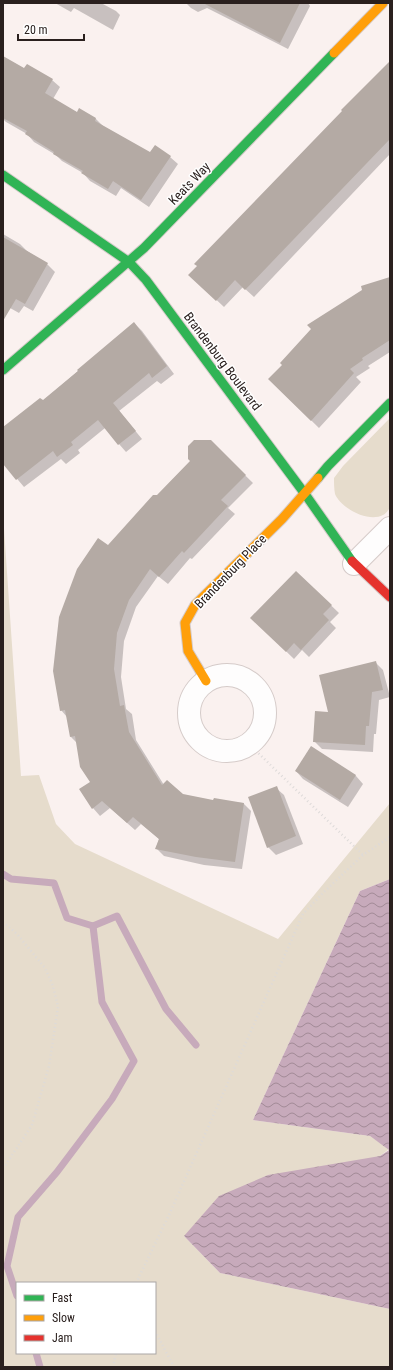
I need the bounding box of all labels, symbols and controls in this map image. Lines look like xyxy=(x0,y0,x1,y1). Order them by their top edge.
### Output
scale bar xyxy=(18,16,84,42)
text: 20 m xyxy=(24,23,48,37)
street label: Keats Way xyxy=(165,159,214,208)
street label: Brandenburg Boulevard xyxy=(181,309,264,413)
street label: Brandenburg Place xyxy=(191,531,269,611)
legend xyxy=(16,1282,156,1354)
text: Fast xyxy=(52,1291,73,1305)
text: Slow xyxy=(52,1311,75,1325)
text: Jam xyxy=(52,1331,73,1345)

